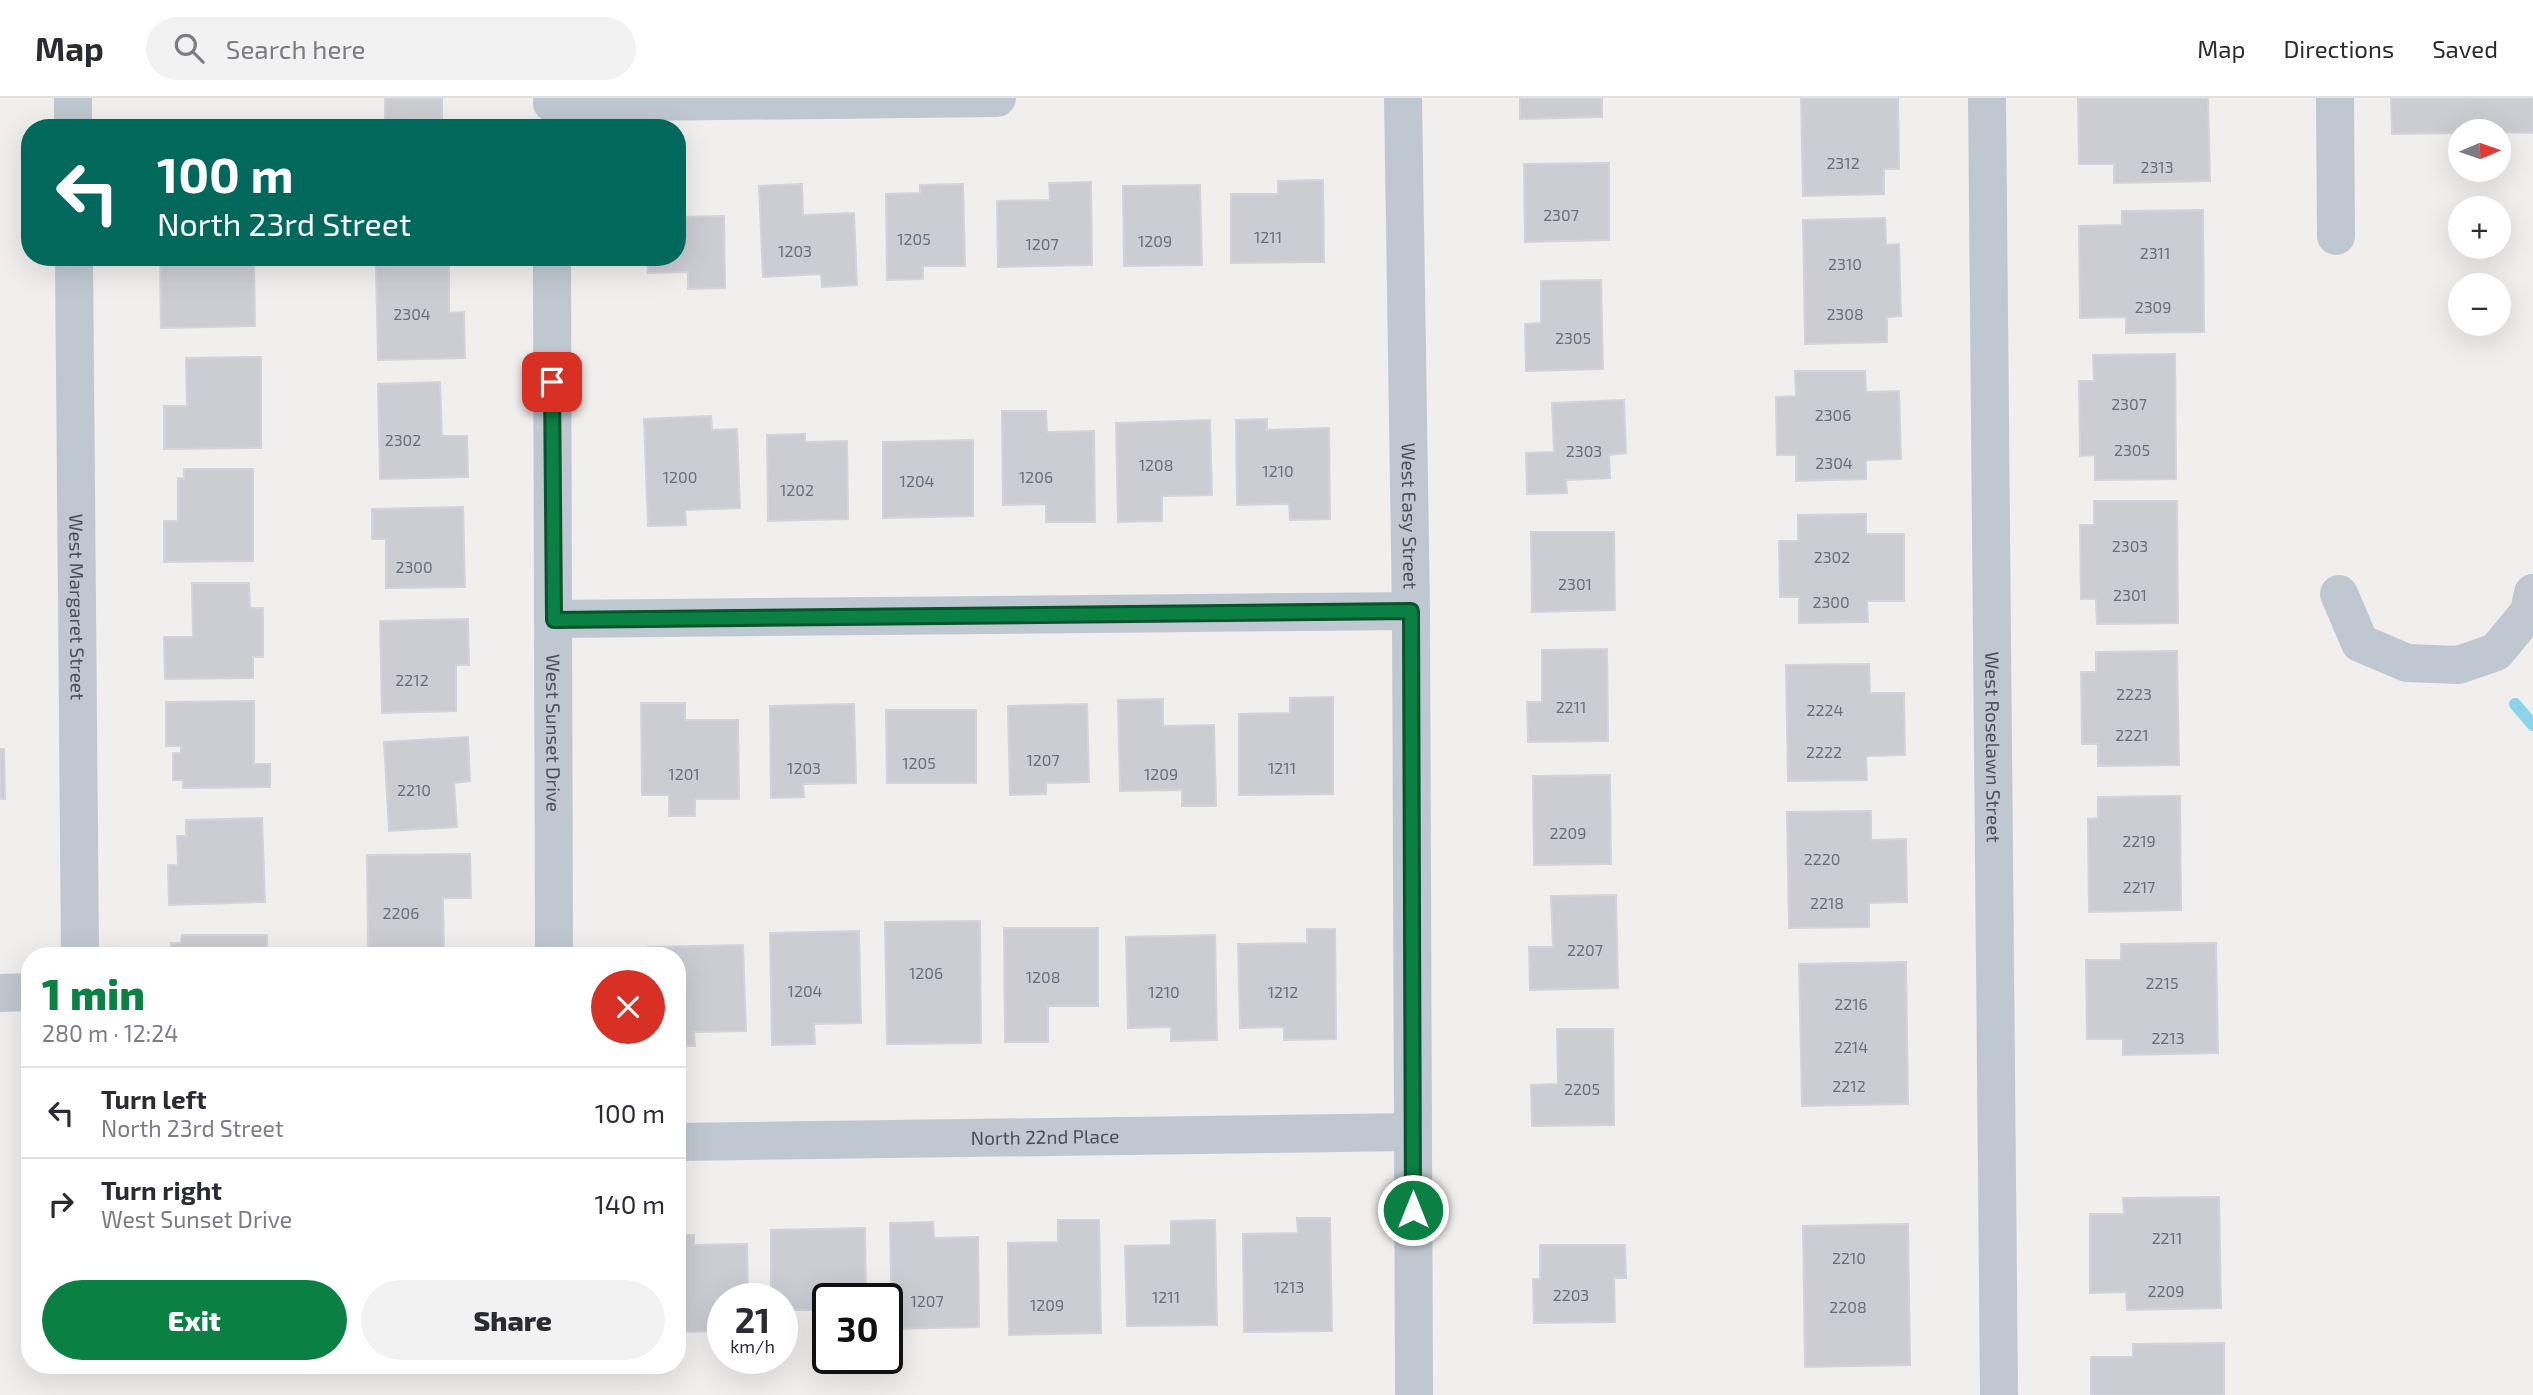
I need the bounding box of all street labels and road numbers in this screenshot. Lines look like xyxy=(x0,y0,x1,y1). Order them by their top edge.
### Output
street label: West Easy Street xyxy=(1397,443,1423,589)
street label: West Margaret Street xyxy=(65,514,90,700)
street label: West Roselawn Street xyxy=(1981,651,2006,843)
street label: West Sunset Drive xyxy=(542,654,566,812)
street label: North 22nd Place xyxy=(971,1124,1119,1149)

